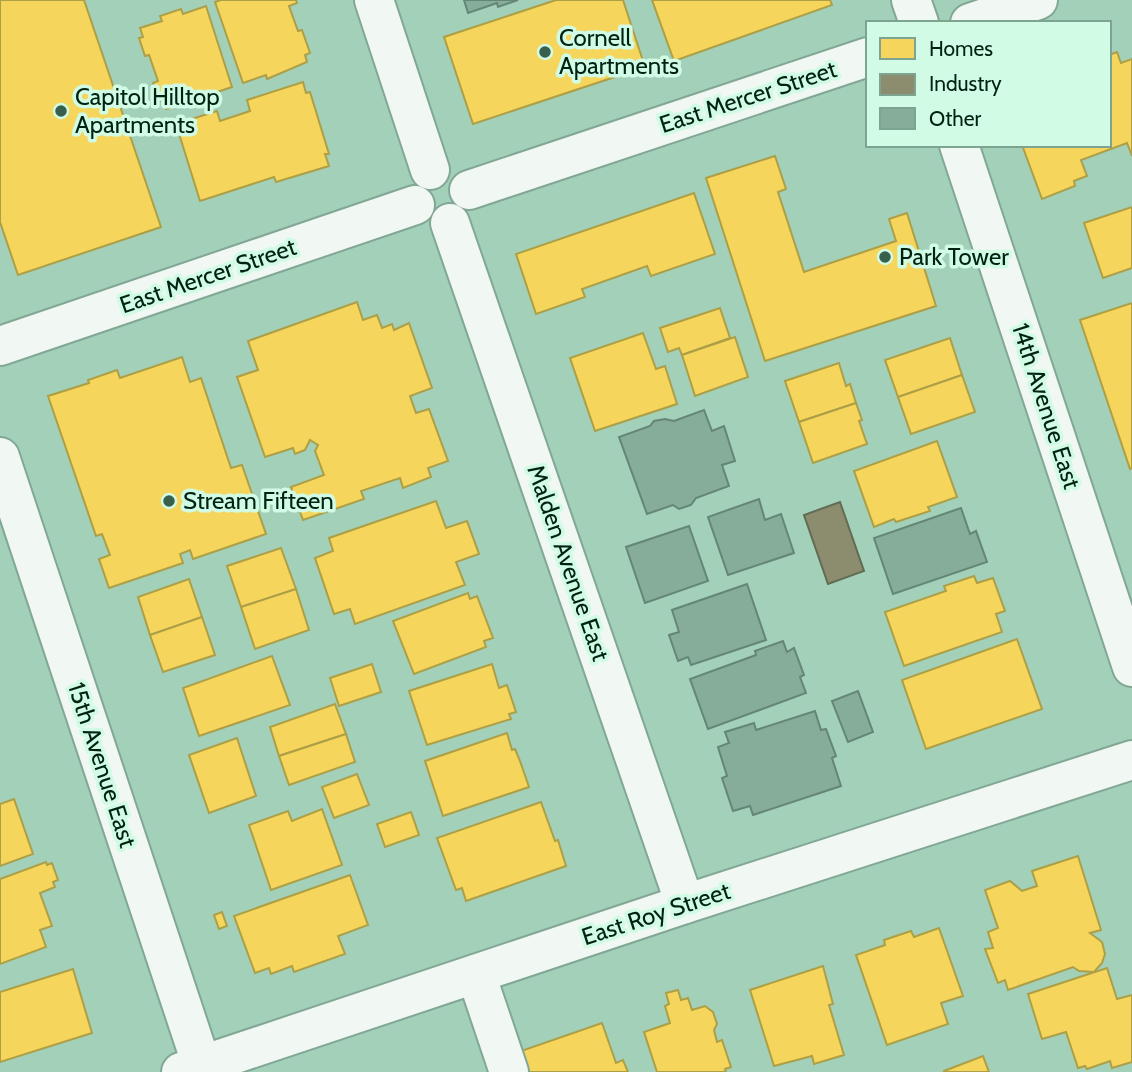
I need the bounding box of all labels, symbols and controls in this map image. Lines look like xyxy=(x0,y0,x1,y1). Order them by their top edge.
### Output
legend xyxy=(866,21,1111,147)
place label: Cornell Apartments xyxy=(559,23,679,80)
text: Homes xyxy=(929,36,993,61)
marker: Cornell Apartments xyxy=(537,44,553,60)
street label: East Mercer Street xyxy=(656,54,840,139)
text: Industry xyxy=(929,71,1002,96)
place label: Capitol Hilltop Apartments xyxy=(75,82,220,139)
marker: Capitol Hilltop Apartments xyxy=(53,103,69,119)
text: Other xyxy=(929,106,981,131)
street label: East Mercer Street xyxy=(116,232,300,319)
place label: Park Tower xyxy=(899,242,1009,271)
marker: Park Tower xyxy=(877,249,893,265)
street label: 14th Avenue East xyxy=(1006,319,1087,492)
street label: Malden Avenue East xyxy=(521,461,616,665)
place label: Stream Fifteen xyxy=(183,486,334,515)
marker: Stream Fifteen xyxy=(161,493,177,509)
street label: 15th Avenue East xyxy=(62,679,143,851)
street label: East Roy Street xyxy=(578,876,734,951)

